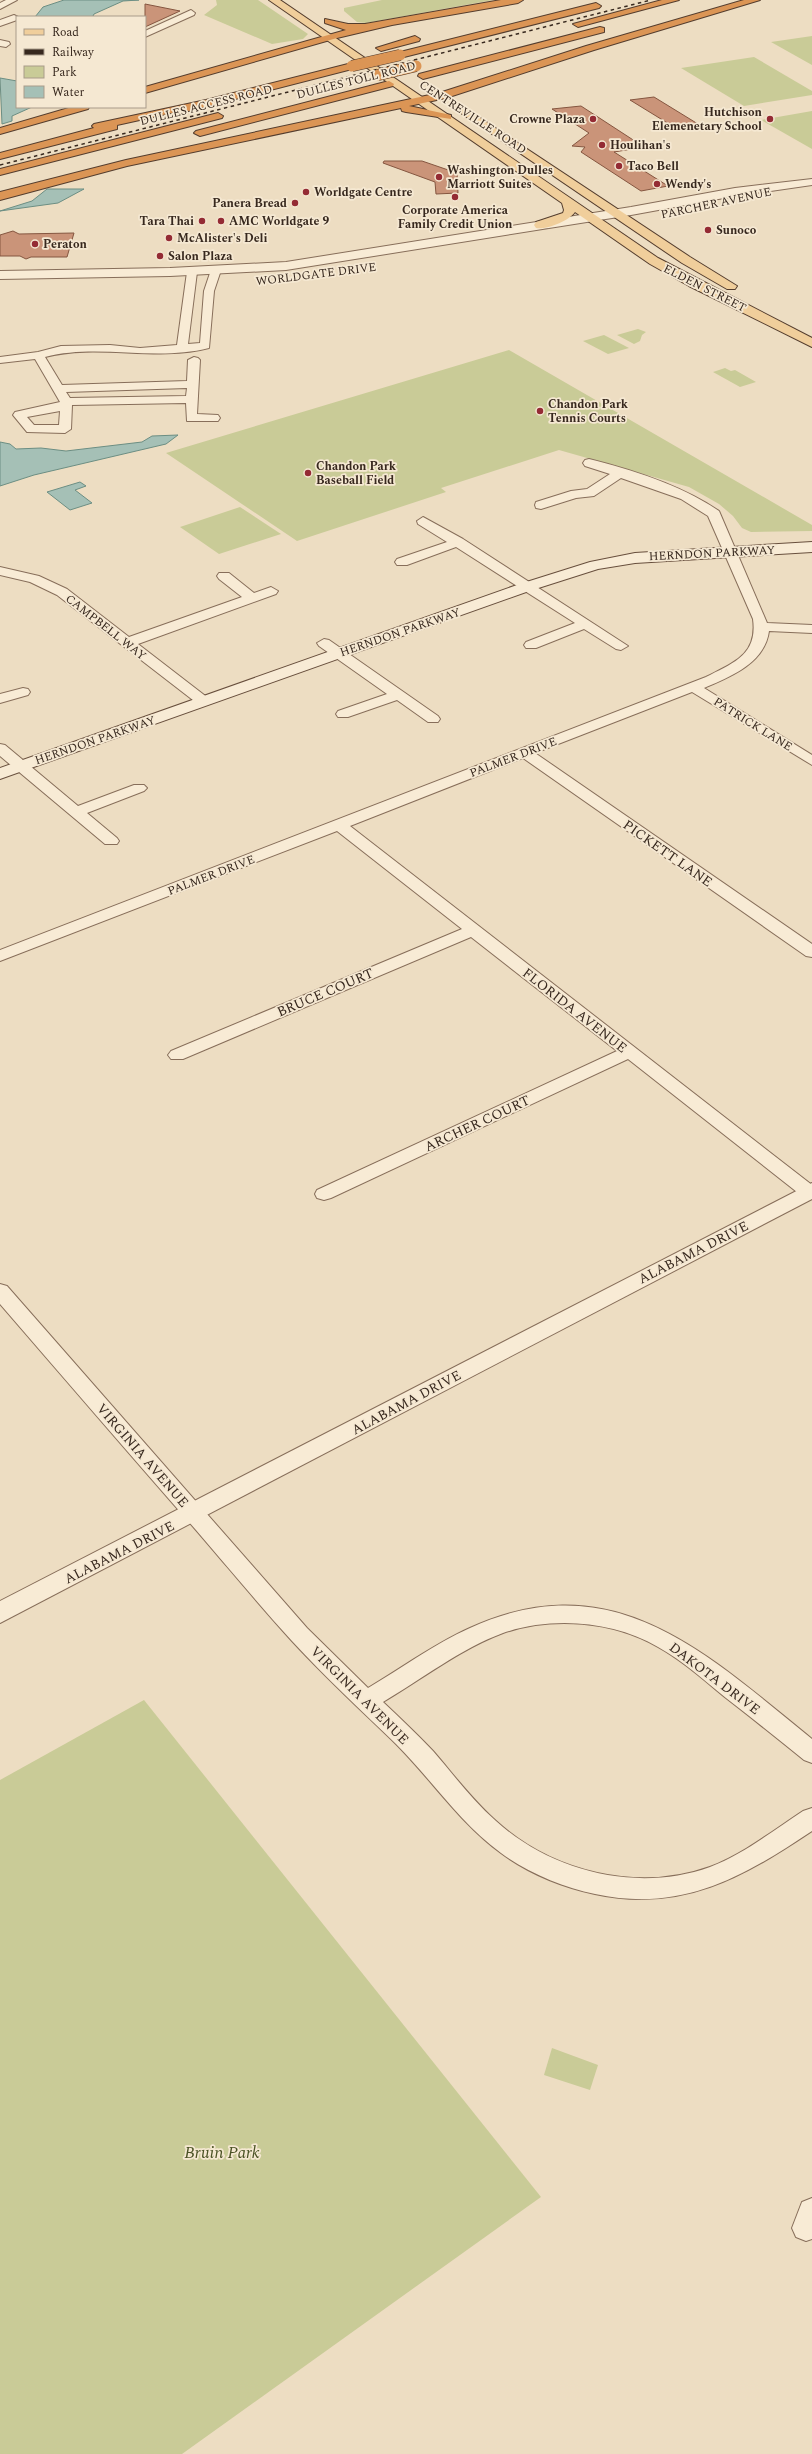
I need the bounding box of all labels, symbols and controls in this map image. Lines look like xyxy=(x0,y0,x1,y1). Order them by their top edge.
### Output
legend xyxy=(16,16,146,108)
text: Road xyxy=(52,23,79,42)
text: Railway xyxy=(52,43,95,62)
street label: DULLES TOLL ROAD xyxy=(294,56,418,105)
text: Park xyxy=(52,63,77,82)
street label: CENTREVILLE ROAD xyxy=(415,75,530,159)
street label: DULLES ACCESS ROAD xyxy=(138,80,274,131)
text: Water xyxy=(52,83,84,102)
place label: Hutchison Elemenetary School xyxy=(652,103,763,136)
place label: Crowne Plaza xyxy=(509,110,586,129)
marker: Crowne Plaza xyxy=(588,114,598,124)
marker: Hutchison Elemenetary School xyxy=(765,114,775,124)
place label: Houlihan's xyxy=(610,136,671,155)
marker: Houlihan's xyxy=(597,140,607,150)
place label: Taco Bell xyxy=(627,157,679,176)
place label: Washington Dulles Marriott Suites xyxy=(447,161,553,194)
marker: Taco Bell xyxy=(614,161,624,171)
marker: Washington Dulles Marriott Suites xyxy=(434,172,444,182)
place label: Wendy's xyxy=(665,175,711,194)
marker: Wendy's xyxy=(652,179,662,189)
place label: Worldgate Centre xyxy=(314,183,413,202)
street label: PARCHER AVENUE xyxy=(659,183,773,224)
marker: Worldgate Centre xyxy=(301,187,311,197)
marker: Corporate America Family Credit Union xyxy=(450,192,460,202)
place label: Panera Bread xyxy=(212,194,287,213)
marker: Panera Bread xyxy=(290,198,300,208)
place label: Corporate America Family Credit Union xyxy=(398,201,513,234)
place label: Tara Thai xyxy=(139,212,194,231)
place label: AMC Worldgate 9 xyxy=(229,212,330,231)
marker: Tara Thai xyxy=(197,216,207,226)
marker: AMC Worldgate 9 xyxy=(216,216,226,226)
place label: Sunoco xyxy=(716,221,757,240)
marker: Sunoco xyxy=(703,225,713,235)
place label: McAlister's Deli xyxy=(177,229,268,248)
marker: McAlister's Deli xyxy=(164,233,174,243)
place label: Peraton xyxy=(43,235,87,254)
marker: Peraton xyxy=(30,239,40,249)
place label: Salon Plaza xyxy=(168,247,233,266)
marker: Salon Plaza xyxy=(155,251,165,261)
street label: WORLDGATE DRIVE xyxy=(255,258,377,291)
street label: ELDEN STREET xyxy=(660,259,750,318)
place label: Chandon Park Tennis Courts xyxy=(548,395,629,428)
marker: Chandon Park Tennis Courts xyxy=(535,406,545,416)
place label: Chandon Park Baseball Field xyxy=(316,457,397,490)
marker: Chandon Park Baseball Field xyxy=(303,468,313,478)
street label: HERNDON PARKWAY xyxy=(648,541,776,566)
street label: CAMPBELL WAY xyxy=(61,590,151,665)
street label: HERNDON PARKWAY xyxy=(337,603,463,662)
street label: PATRICK LANE xyxy=(710,693,796,756)
street label: HERNDON PARKWAY xyxy=(32,711,158,770)
street label: PALMER DRIVE xyxy=(467,732,560,783)
street label: PICKETT LANE xyxy=(618,815,717,892)
street label: PALMER DRIVE xyxy=(165,850,258,901)
street label: BRUCE COURT xyxy=(274,963,377,1022)
street label: FLORIDA AVENUE xyxy=(518,963,632,1058)
street label: ARCHER COURT xyxy=(421,1090,533,1157)
street label: ALABAMA DRIVE xyxy=(634,1216,752,1289)
street label: ALABAMA DRIVE xyxy=(348,1365,465,1440)
street label: VIRGINIA AVENUE xyxy=(91,1399,194,1512)
street label: ALABAMA DRIVE xyxy=(60,1516,178,1589)
street label: DAKOTA DRIVE xyxy=(665,1637,765,1720)
street label: VIRGINIA AVENUE xyxy=(306,1641,414,1749)
park label: Bruin Park xyxy=(184,2140,260,2166)

